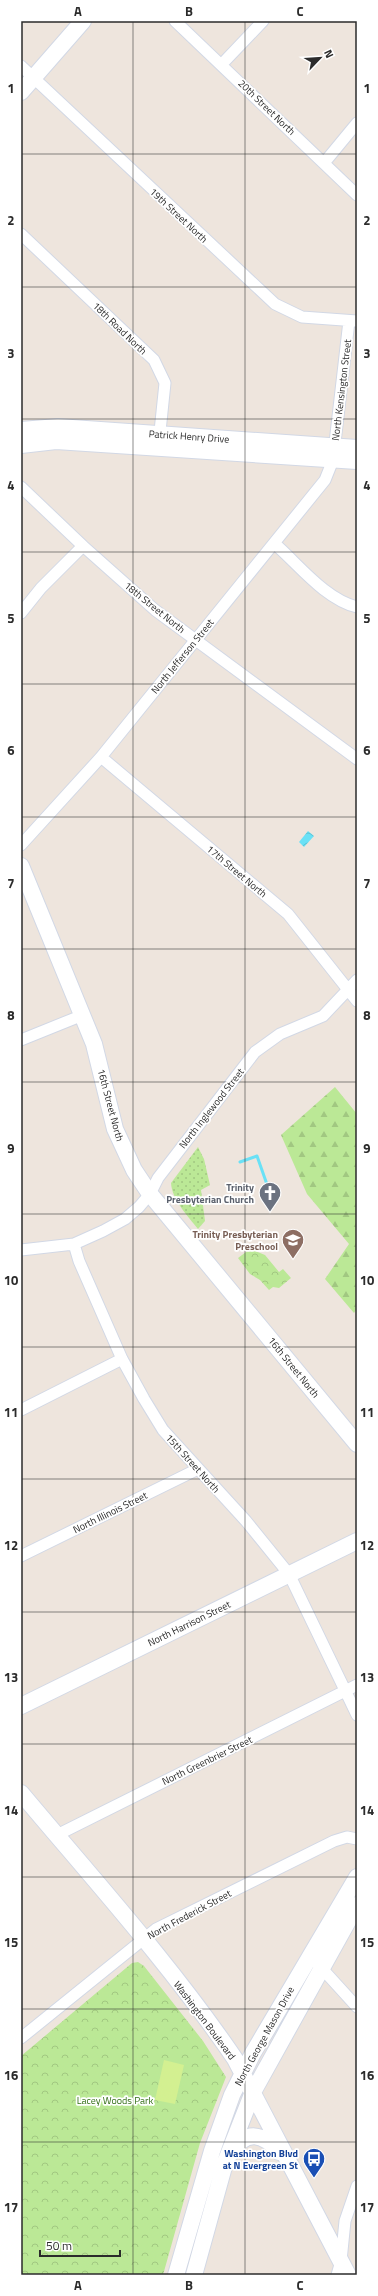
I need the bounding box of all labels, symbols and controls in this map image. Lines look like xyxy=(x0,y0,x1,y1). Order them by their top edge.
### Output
text: A xyxy=(74,1,82,21)
text: B xyxy=(185,1,193,21)
text: C xyxy=(296,1,304,21)
north arrow xyxy=(300,38,340,78)
text: N xyxy=(320,47,338,61)
street label: 20th Street North xyxy=(235,76,299,139)
text: 1 xyxy=(7,78,15,98)
text: 1 xyxy=(363,78,371,98)
street label: 19th Street North xyxy=(146,184,211,246)
text: 2 xyxy=(7,210,15,230)
text: 2 xyxy=(363,210,371,230)
street label: 18th Road North xyxy=(89,298,150,358)
street label: North Kensington Street xyxy=(328,338,355,442)
text: 3 xyxy=(7,343,15,363)
text: 3 xyxy=(363,343,371,363)
street label: Patrick Henry Drive xyxy=(148,426,230,447)
text: 4 xyxy=(7,475,15,495)
text: 4 xyxy=(363,475,371,495)
street label: 18th Street North xyxy=(121,578,188,637)
text: 5 xyxy=(7,608,15,628)
text: 5 xyxy=(363,608,371,628)
street label: North Jefferson Street xyxy=(147,615,218,697)
text: 6 xyxy=(7,740,15,760)
text: 6 xyxy=(363,740,371,760)
street label: 17th Street North xyxy=(203,842,270,901)
text: 7 xyxy=(7,873,15,893)
text: 7 xyxy=(363,873,371,893)
text: 8 xyxy=(7,1005,15,1025)
text: 8 xyxy=(363,1005,371,1025)
street label: North Inglewood Street xyxy=(175,1065,248,1152)
street label: 16th Street North xyxy=(94,1067,127,1143)
text: 9 xyxy=(7,1138,15,1158)
text: 9 xyxy=(363,1138,371,1158)
place label: Trinity Presbyterian Church xyxy=(166,1180,254,1207)
church icon: Trinity Presbyterian Church xyxy=(257,1180,283,1213)
place label: Trinity Presbyterian Preschool xyxy=(193,1227,278,1254)
school or university icon: Trinity Presbyterian Preschool xyxy=(280,1227,306,1260)
text: 10 xyxy=(4,1270,18,1290)
text: 10 xyxy=(360,1270,374,1290)
street label: 16th Street North xyxy=(264,1334,323,1401)
text: 11 xyxy=(4,1402,18,1422)
text: 11 xyxy=(360,1402,374,1422)
street label: 15th Street North xyxy=(162,1431,223,1496)
street label: North Illinois Street xyxy=(70,1488,150,1537)
text: 12 xyxy=(4,1535,18,1555)
text: 12 xyxy=(360,1535,374,1555)
street label: North Harrison Street xyxy=(145,1597,234,1650)
text: 13 xyxy=(4,1667,18,1687)
text: 13 xyxy=(360,1667,374,1687)
street label: North Greenbrier Street xyxy=(159,1732,255,1789)
text: 14 xyxy=(4,1800,18,1820)
text: 14 xyxy=(360,1800,374,1820)
street label: North Frederick Street xyxy=(145,1886,234,1943)
text: 15 xyxy=(4,1932,18,1952)
text: 15 xyxy=(360,1932,374,1952)
street label: Washington Boulevard xyxy=(170,1978,239,2063)
street label: North George Mason Drive xyxy=(231,1984,298,2089)
text: 16 xyxy=(4,2065,18,2085)
text: 16 xyxy=(360,2065,374,2085)
park label: Lacey Woods Park xyxy=(77,2093,154,2108)
place label: Washington Blvd at N Evergreen St xyxy=(223,2146,298,2173)
bus stop icon: Washington Blvd at N Evergreen St xyxy=(301,2146,327,2179)
text: 17 xyxy=(4,2197,18,2217)
text: 17 xyxy=(360,2197,374,2217)
scale bar xyxy=(40,2232,120,2258)
text: 50 m xyxy=(46,2236,72,2255)
text: A xyxy=(74,2275,82,2295)
text: B xyxy=(185,2275,193,2295)
text: C xyxy=(296,2275,304,2295)

